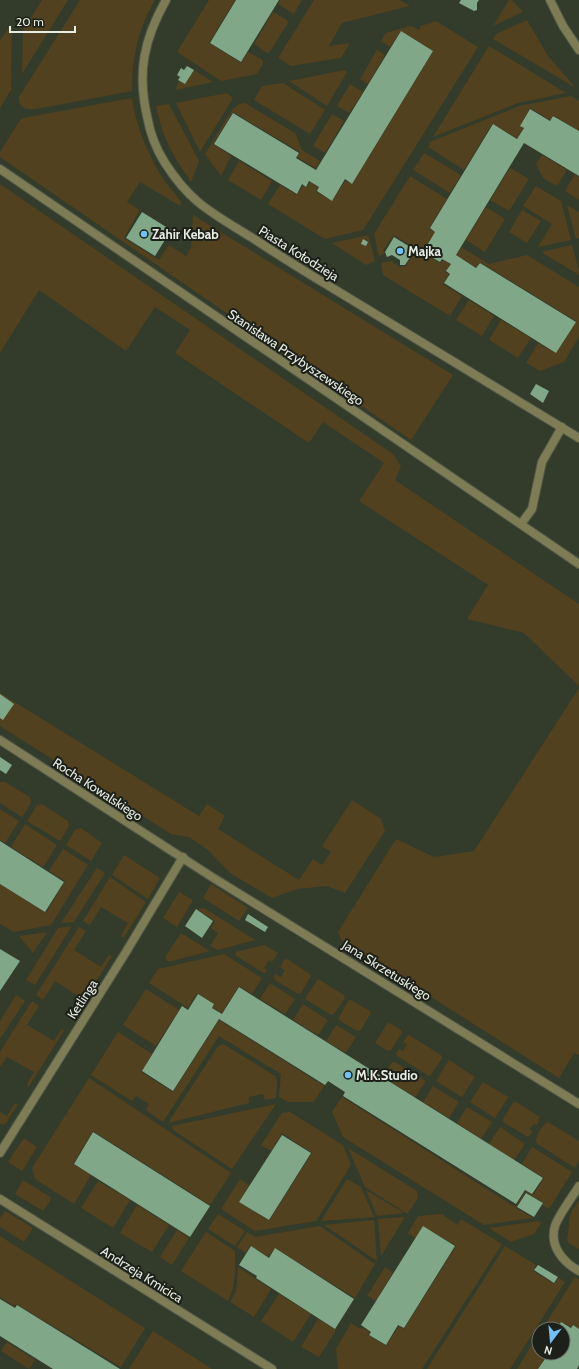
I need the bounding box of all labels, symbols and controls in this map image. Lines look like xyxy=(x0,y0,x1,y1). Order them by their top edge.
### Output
scale bar xyxy=(10,8,75,34)
text: 20 m xyxy=(16,14,44,29)
street label: Piasta Kołodzieja xyxy=(256,222,343,285)
place label: Zahir Kebab xyxy=(152,226,219,242)
marker: Zahir Kebab xyxy=(139,229,149,239)
place label: Majka xyxy=(408,243,442,259)
marker: Majka xyxy=(395,246,405,256)
street label: Stanisława Przybyszewskiego xyxy=(225,305,367,409)
street label: Rocha Kowalskiego xyxy=(50,754,146,824)
street label: Jana Skrzetuskiego xyxy=(339,936,434,1004)
street label: Ketlinga xyxy=(63,976,101,1022)
place label: M.K.Studio xyxy=(356,1067,418,1083)
marker: M.K.Studio xyxy=(343,1070,353,1080)
street label: Andrzeja Kmicica xyxy=(98,1242,187,1307)
north arrow xyxy=(531,1321,571,1361)
text: N xyxy=(543,1343,554,1358)

